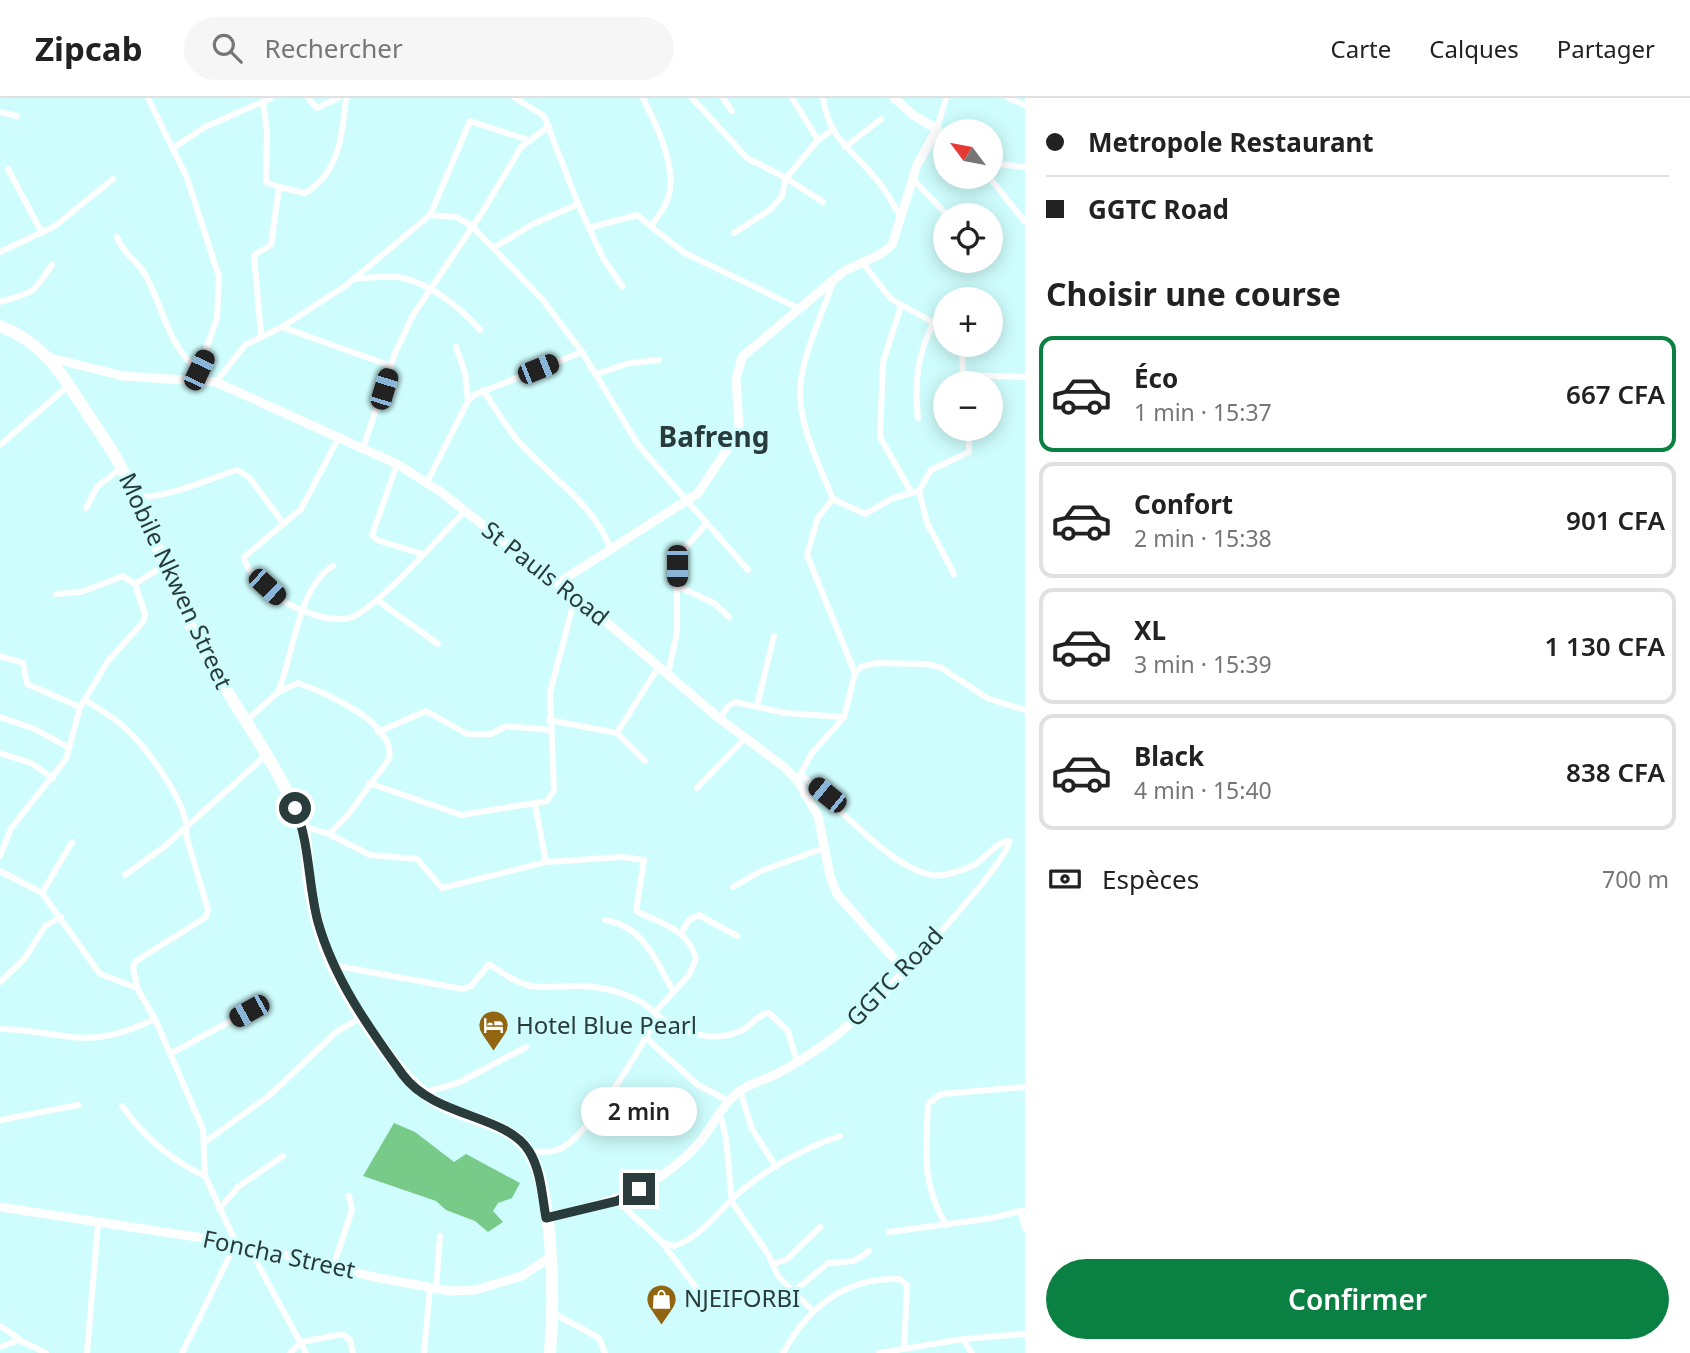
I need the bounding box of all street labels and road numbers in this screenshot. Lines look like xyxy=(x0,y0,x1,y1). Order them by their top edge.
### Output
street label: Mobile Nkwen Street xyxy=(112,467,241,694)
street label: St Pauls Road xyxy=(476,513,616,633)
street label: GGTC Road xyxy=(838,919,950,1033)
street label: Foncha Street xyxy=(200,1221,359,1286)

